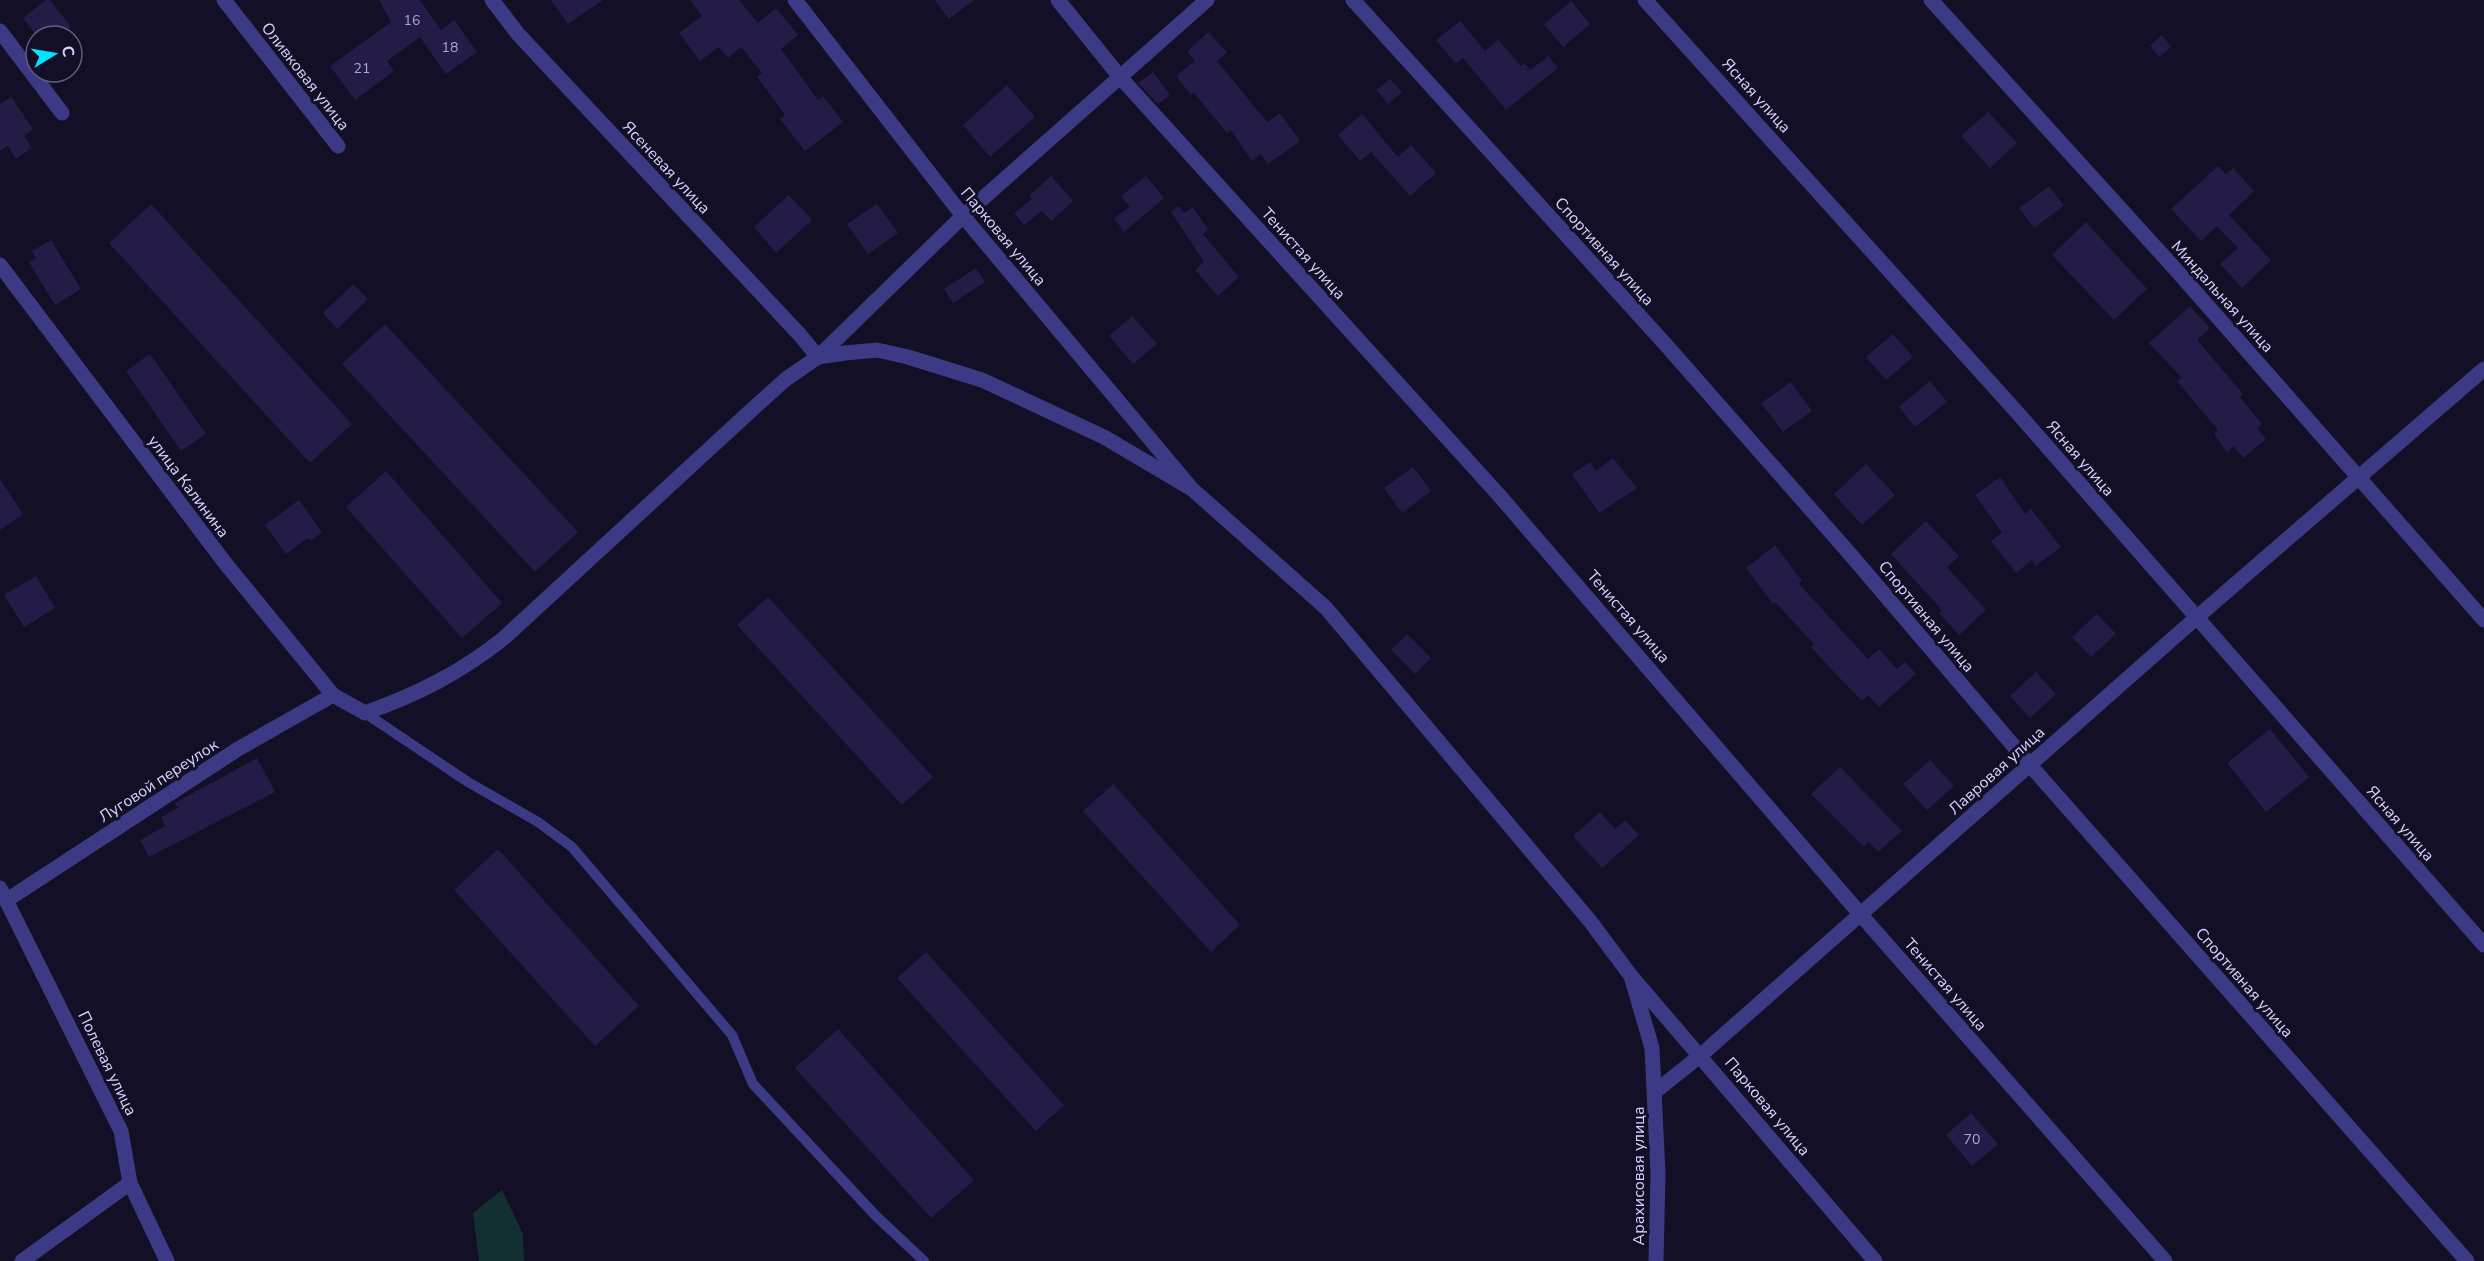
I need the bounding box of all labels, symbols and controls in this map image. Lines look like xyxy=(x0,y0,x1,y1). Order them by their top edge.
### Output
house number: 16 xyxy=(404,11,420,30)
street label: Оливковая улица xyxy=(256,18,354,135)
north arrow xyxy=(24,24,84,84)
house number: 18 xyxy=(442,38,458,57)
text: С xyxy=(56,44,80,59)
street label: Ясная улица xyxy=(1717,54,1796,138)
house number: 21 xyxy=(354,59,370,78)
street label: Ясеневая улица xyxy=(617,116,715,219)
street label: Парковая улица xyxy=(955,183,1051,291)
street label: Спортивная улица xyxy=(1549,193,1659,311)
street label: Тенистая улица xyxy=(1256,203,1350,304)
street label: Миндальная улица xyxy=(2166,236,2278,357)
street label: Ясная улица xyxy=(2041,416,2119,501)
street label: улица Калинина xyxy=(142,431,234,542)
street label: Спортивная улица xyxy=(1873,556,1979,677)
street label: Тенистая улица xyxy=(1582,565,1675,668)
street label: Лавровая улица xyxy=(1944,722,2050,820)
street label: Луговой переулок xyxy=(95,734,223,828)
street label: Ясная улица xyxy=(2361,781,2439,866)
street label: Спортивная улица xyxy=(2190,923,2298,1042)
street label: Тенистая улица xyxy=(1899,933,1992,1036)
street label: Полевая улица xyxy=(72,1008,142,1119)
street label: Парковая улица xyxy=(1719,1053,1815,1161)
street label: Арахисовая улица xyxy=(1628,1106,1650,1246)
house number: 70 xyxy=(1964,1130,1980,1149)

